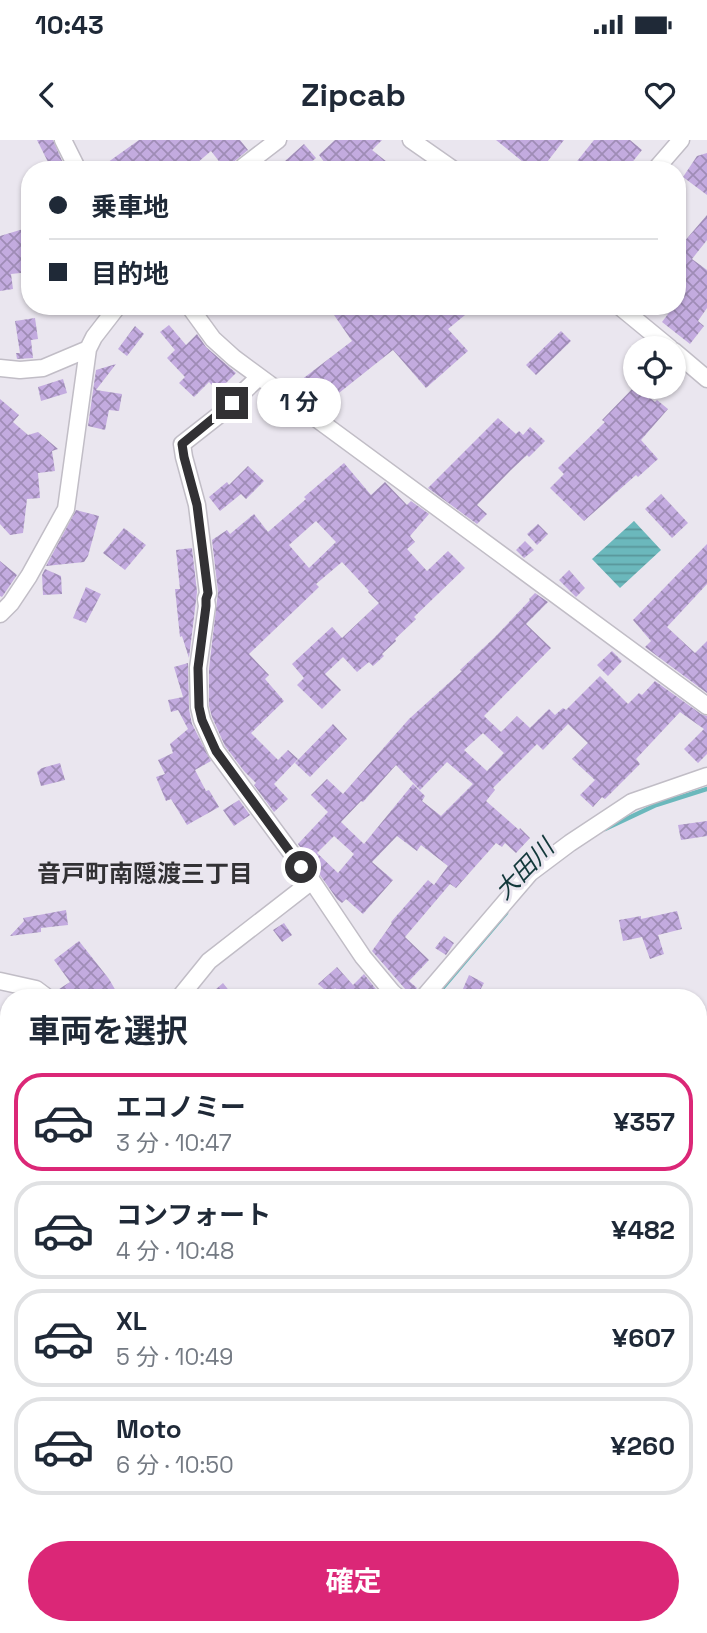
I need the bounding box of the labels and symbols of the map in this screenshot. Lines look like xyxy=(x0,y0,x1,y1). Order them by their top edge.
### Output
callout: 1 分 xyxy=(256,378,340,428)
route end xyxy=(216,387,248,419)
water label: 大田川 xyxy=(488,830,562,906)
route start xyxy=(285,851,317,883)
district label: 音戸町南隠渡三丁目 xyxy=(37,858,253,889)

